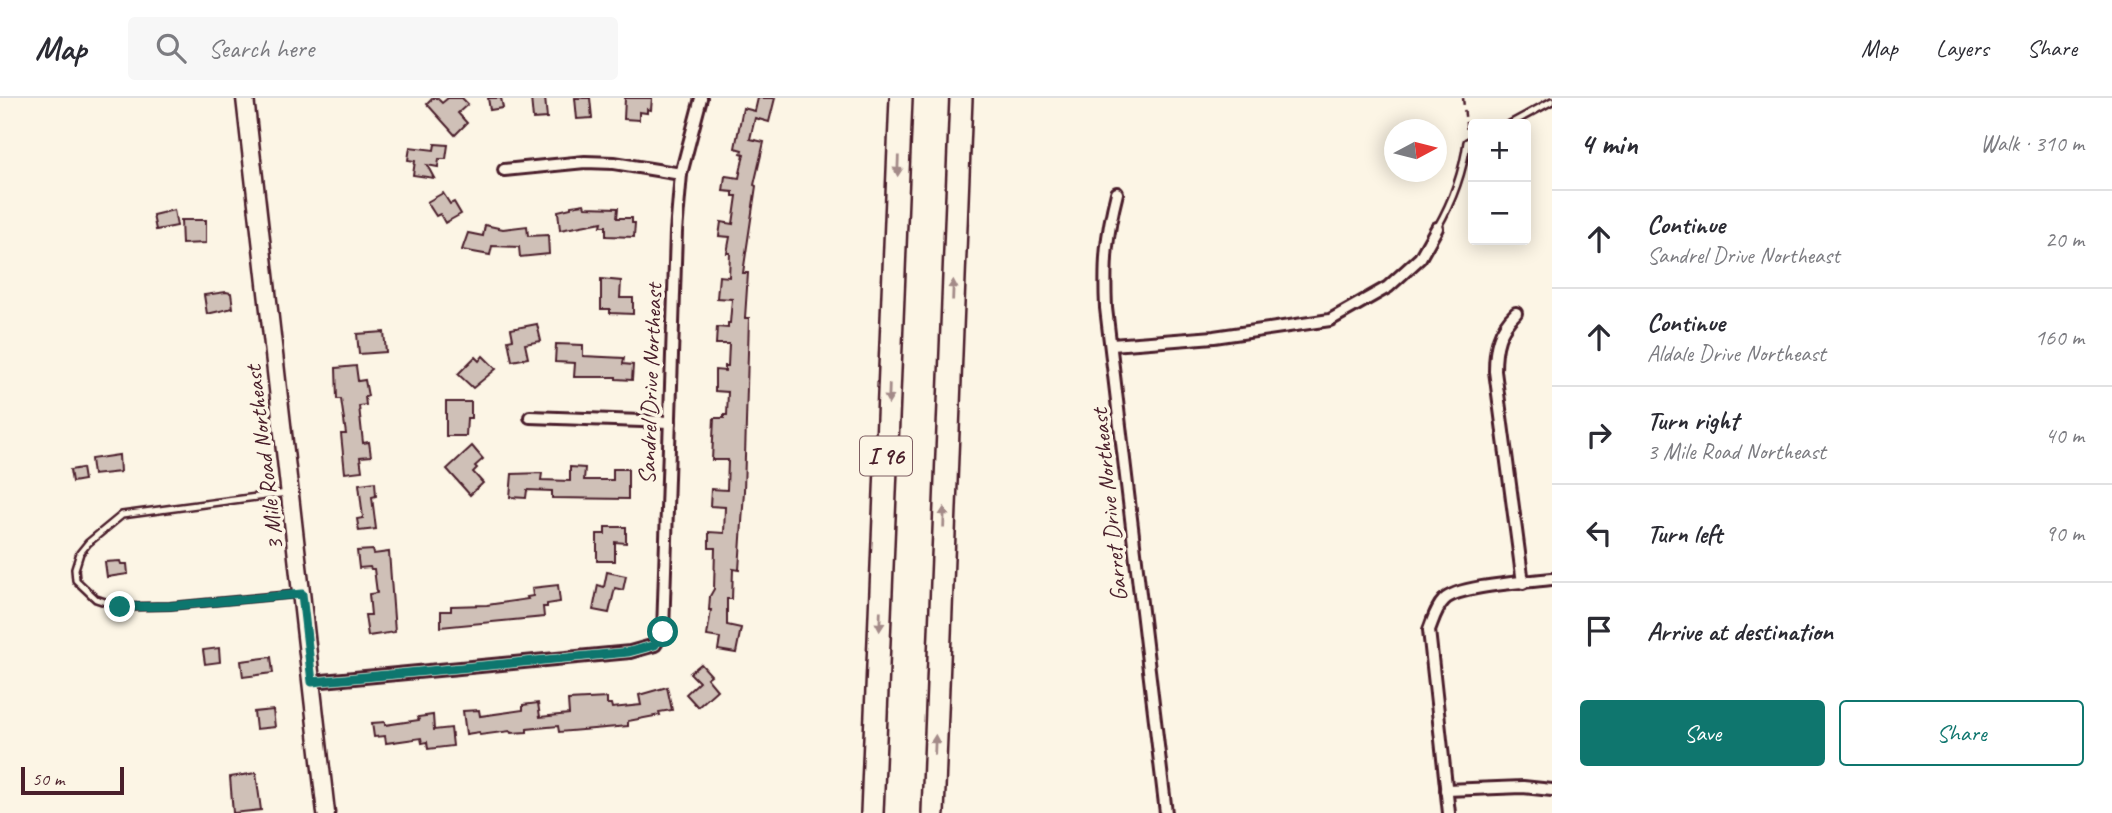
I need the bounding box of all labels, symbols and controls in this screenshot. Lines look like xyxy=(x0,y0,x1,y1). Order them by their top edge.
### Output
search box xyxy=(128,17,618,80)
text: Map xyxy=(35,27,86,69)
icon: search xyxy=(152,29,190,67)
text: Search here xyxy=(208,32,314,65)
text: Map xyxy=(1861,33,1898,63)
text: Layers xyxy=(1936,33,1989,63)
text: Share xyxy=(2027,33,2077,63)
north arrow xyxy=(1384,119,1447,182)
map controls xyxy=(1468,119,1531,245)
button: + xyxy=(1468,119,1531,182)
text: 4 min xyxy=(1580,125,1637,163)
text: Walk · 310 m xyxy=(1980,129,2084,158)
one-way arrow xyxy=(892,155,903,177)
button: − xyxy=(1468,182,1531,245)
text: Continue xyxy=(1647,208,1725,241)
icon: ahead xyxy=(1580,220,1618,258)
text: 20 m xyxy=(2045,225,2084,254)
text: Sandrel Drive Northeast xyxy=(1647,241,1840,270)
one-way arrow xyxy=(948,279,959,301)
street label: Sandrel Drive Northeast xyxy=(632,281,669,485)
text: Continue xyxy=(1647,306,1725,339)
icon: ahead xyxy=(1580,318,1618,356)
text: 160 m xyxy=(2035,323,2084,352)
text: Aldale Drive Northeast xyxy=(1647,339,1826,368)
street label: 3 Mile Road Northeast xyxy=(238,362,290,552)
one-way arrow xyxy=(883,383,894,405)
text: Turn right xyxy=(1647,404,1738,437)
street label: Garret Drive Northeast xyxy=(1084,405,1134,603)
icon: right xyxy=(1580,416,1618,454)
text: 40 m xyxy=(2045,421,2084,450)
road number: I 96 xyxy=(860,436,912,476)
text: 3 Mile Road Northeast xyxy=(1647,437,1826,466)
one-way arrow xyxy=(939,506,950,528)
icon: left xyxy=(1580,514,1618,552)
text: Turn left xyxy=(1647,517,1722,550)
text: 90 m xyxy=(2045,519,2084,548)
route end xyxy=(104,591,135,622)
one-way arrow xyxy=(874,610,885,632)
icon: arrive xyxy=(1580,612,1618,650)
text: Arrive at destination xyxy=(1647,615,1833,648)
route start xyxy=(647,616,678,647)
button: Save xyxy=(1580,700,1825,766)
button: Share xyxy=(1839,700,2084,766)
one-way arrow xyxy=(930,734,941,756)
scale bar xyxy=(21,764,124,796)
text: 50 m xyxy=(32,767,64,791)

